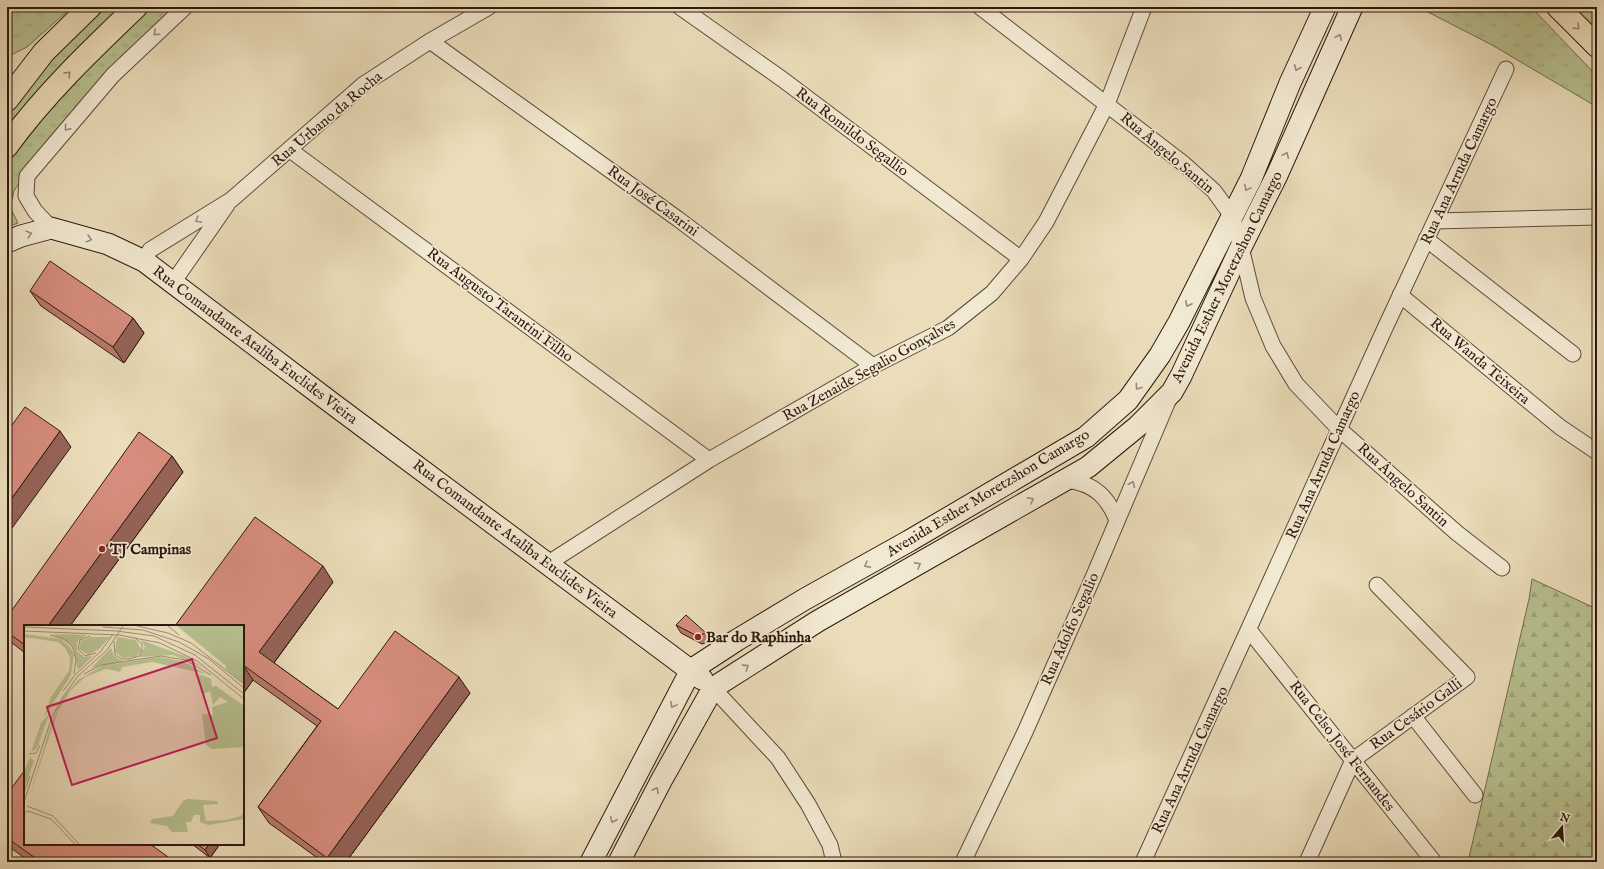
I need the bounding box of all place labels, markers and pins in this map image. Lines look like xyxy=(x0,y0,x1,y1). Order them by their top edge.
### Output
place label: TJ Campinas xyxy=(109,540,192,559)
marker: TJ Campinas xyxy=(97,544,107,554)
place label: Bar do Raphinha xyxy=(706,628,811,647)
marker: Bar do Raphinha xyxy=(693,632,703,642)

